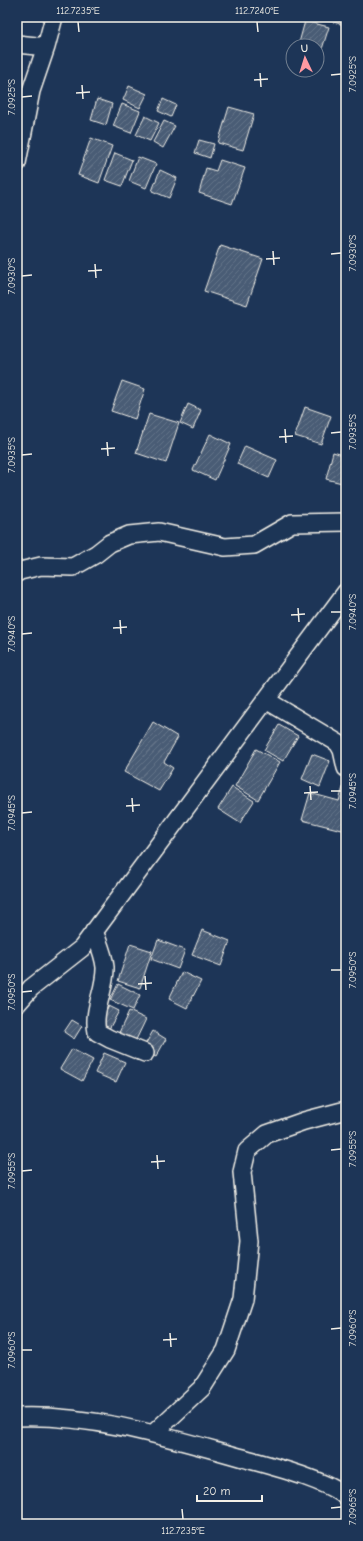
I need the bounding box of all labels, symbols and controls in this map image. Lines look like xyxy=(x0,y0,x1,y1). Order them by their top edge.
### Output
text: 112.7235°E xyxy=(56,5,100,17)
text: 112.7240°E xyxy=(235,5,279,17)
north arrow xyxy=(285,38,325,78)
text: U xyxy=(300,42,308,55)
text: 7.0925°S xyxy=(347,55,359,92)
text: 7.0925°S xyxy=(6,78,18,115)
text: 7.0930°S xyxy=(347,234,359,271)
text: 7.0930°S xyxy=(6,257,18,294)
text: 7.0935°S xyxy=(347,413,359,450)
text: 7.0935°S xyxy=(6,436,18,473)
text: 7.0940°S xyxy=(347,593,359,630)
text: 7.0940°S xyxy=(6,615,18,652)
text: 7.0945°S xyxy=(347,773,359,809)
text: 7.0945°S xyxy=(6,795,18,831)
text: 7.0950°S xyxy=(347,951,359,989)
text: 7.0950°S xyxy=(6,973,18,1011)
text: 7.0955°S xyxy=(347,1130,359,1167)
text: 7.0955°S xyxy=(6,1152,18,1189)
text: 7.0960°S xyxy=(347,1309,359,1347)
text: 7.0960°S xyxy=(6,1331,18,1369)
scale bar xyxy=(197,1477,262,1503)
text: 20 m xyxy=(203,1484,231,1498)
text: 7.0965°S xyxy=(347,1488,359,1525)
text: 112.7235°E xyxy=(161,1525,205,1537)

